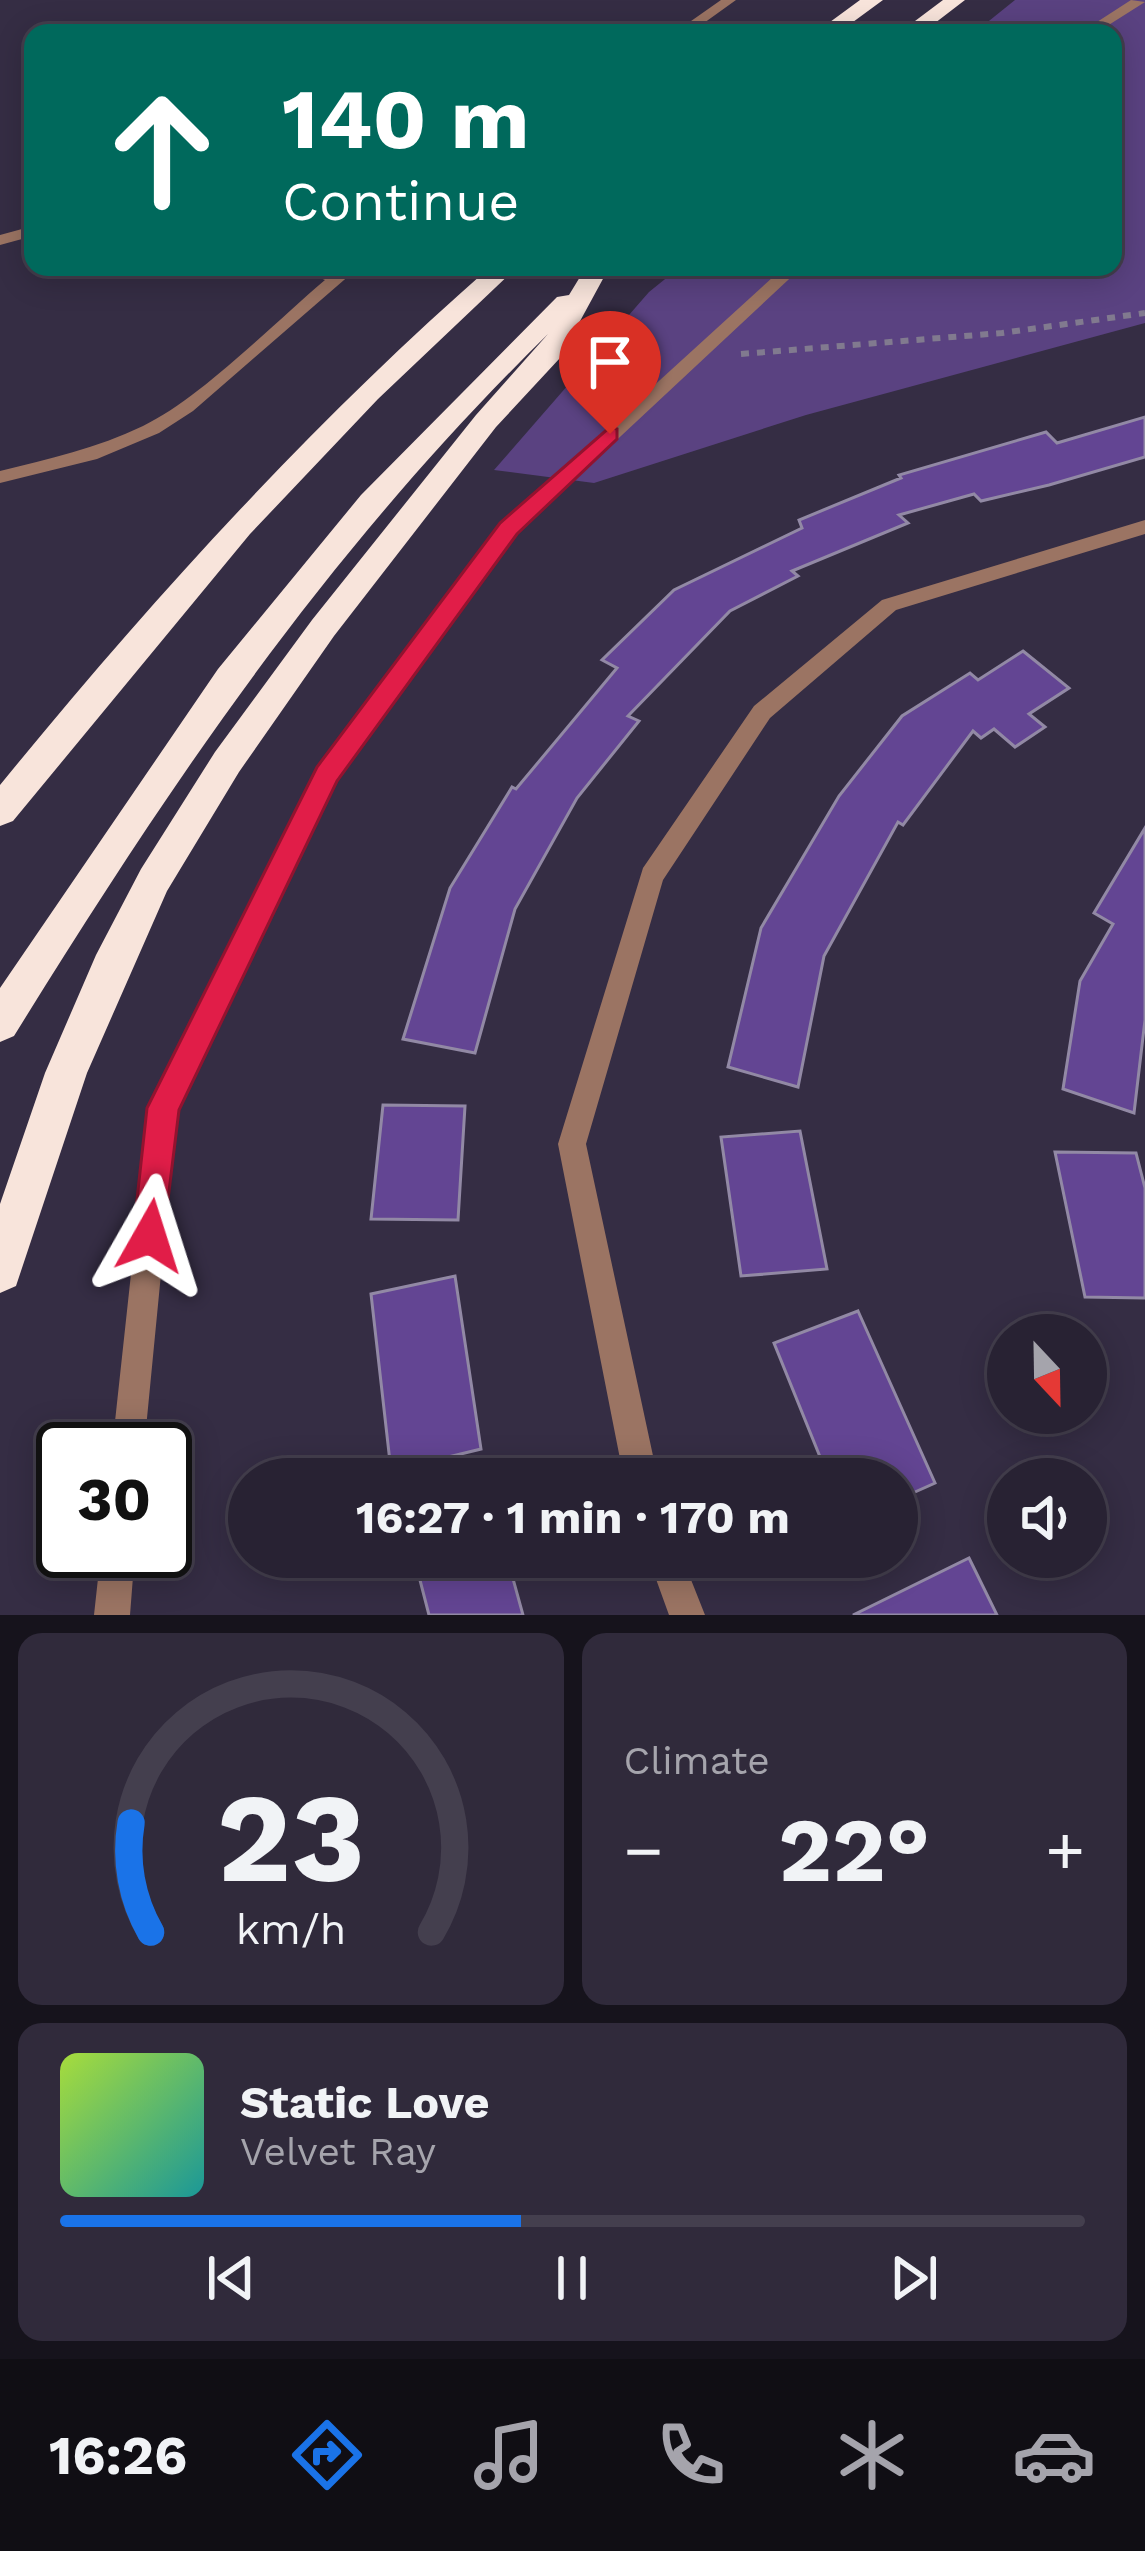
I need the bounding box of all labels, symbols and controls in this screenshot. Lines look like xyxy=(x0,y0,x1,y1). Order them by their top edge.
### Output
text: 140 m xyxy=(282,70,530,168)
icon: ahead xyxy=(84,72,240,228)
text: Continue xyxy=(282,170,519,233)
pin xyxy=(559,311,661,434)
icon: arrive xyxy=(577,329,643,395)
position arrow xyxy=(87,1173,213,1299)
north arrow xyxy=(987,1314,1107,1434)
map controls xyxy=(987,1314,1107,1578)
speed limit sign: 30 xyxy=(36,1422,192,1578)
button: sound xyxy=(987,1458,1107,1578)
text: 16:27 · 1 min · 170 m xyxy=(356,1491,790,1544)
text: Climate xyxy=(624,1738,770,1783)
text: 23 xyxy=(217,1765,365,1911)
text: 22° xyxy=(778,1797,930,1903)
text: − xyxy=(624,1812,663,1889)
text: + xyxy=(1045,1812,1085,1889)
text: km/h xyxy=(235,1904,346,1954)
text: Static Love xyxy=(240,2076,490,2129)
text: Velvet Ray xyxy=(240,2129,436,2174)
icon: previous xyxy=(198,2245,264,2311)
icon: pause xyxy=(539,2245,605,2311)
icon: next xyxy=(881,2245,947,2311)
icon: directions xyxy=(285,2413,369,2497)
icon: music xyxy=(467,2413,551,2497)
icon: phone xyxy=(649,2413,733,2497)
icon: climate xyxy=(830,2413,914,2497)
icon: car xyxy=(1012,2413,1096,2497)
text: 16:26 xyxy=(49,2424,187,2487)

